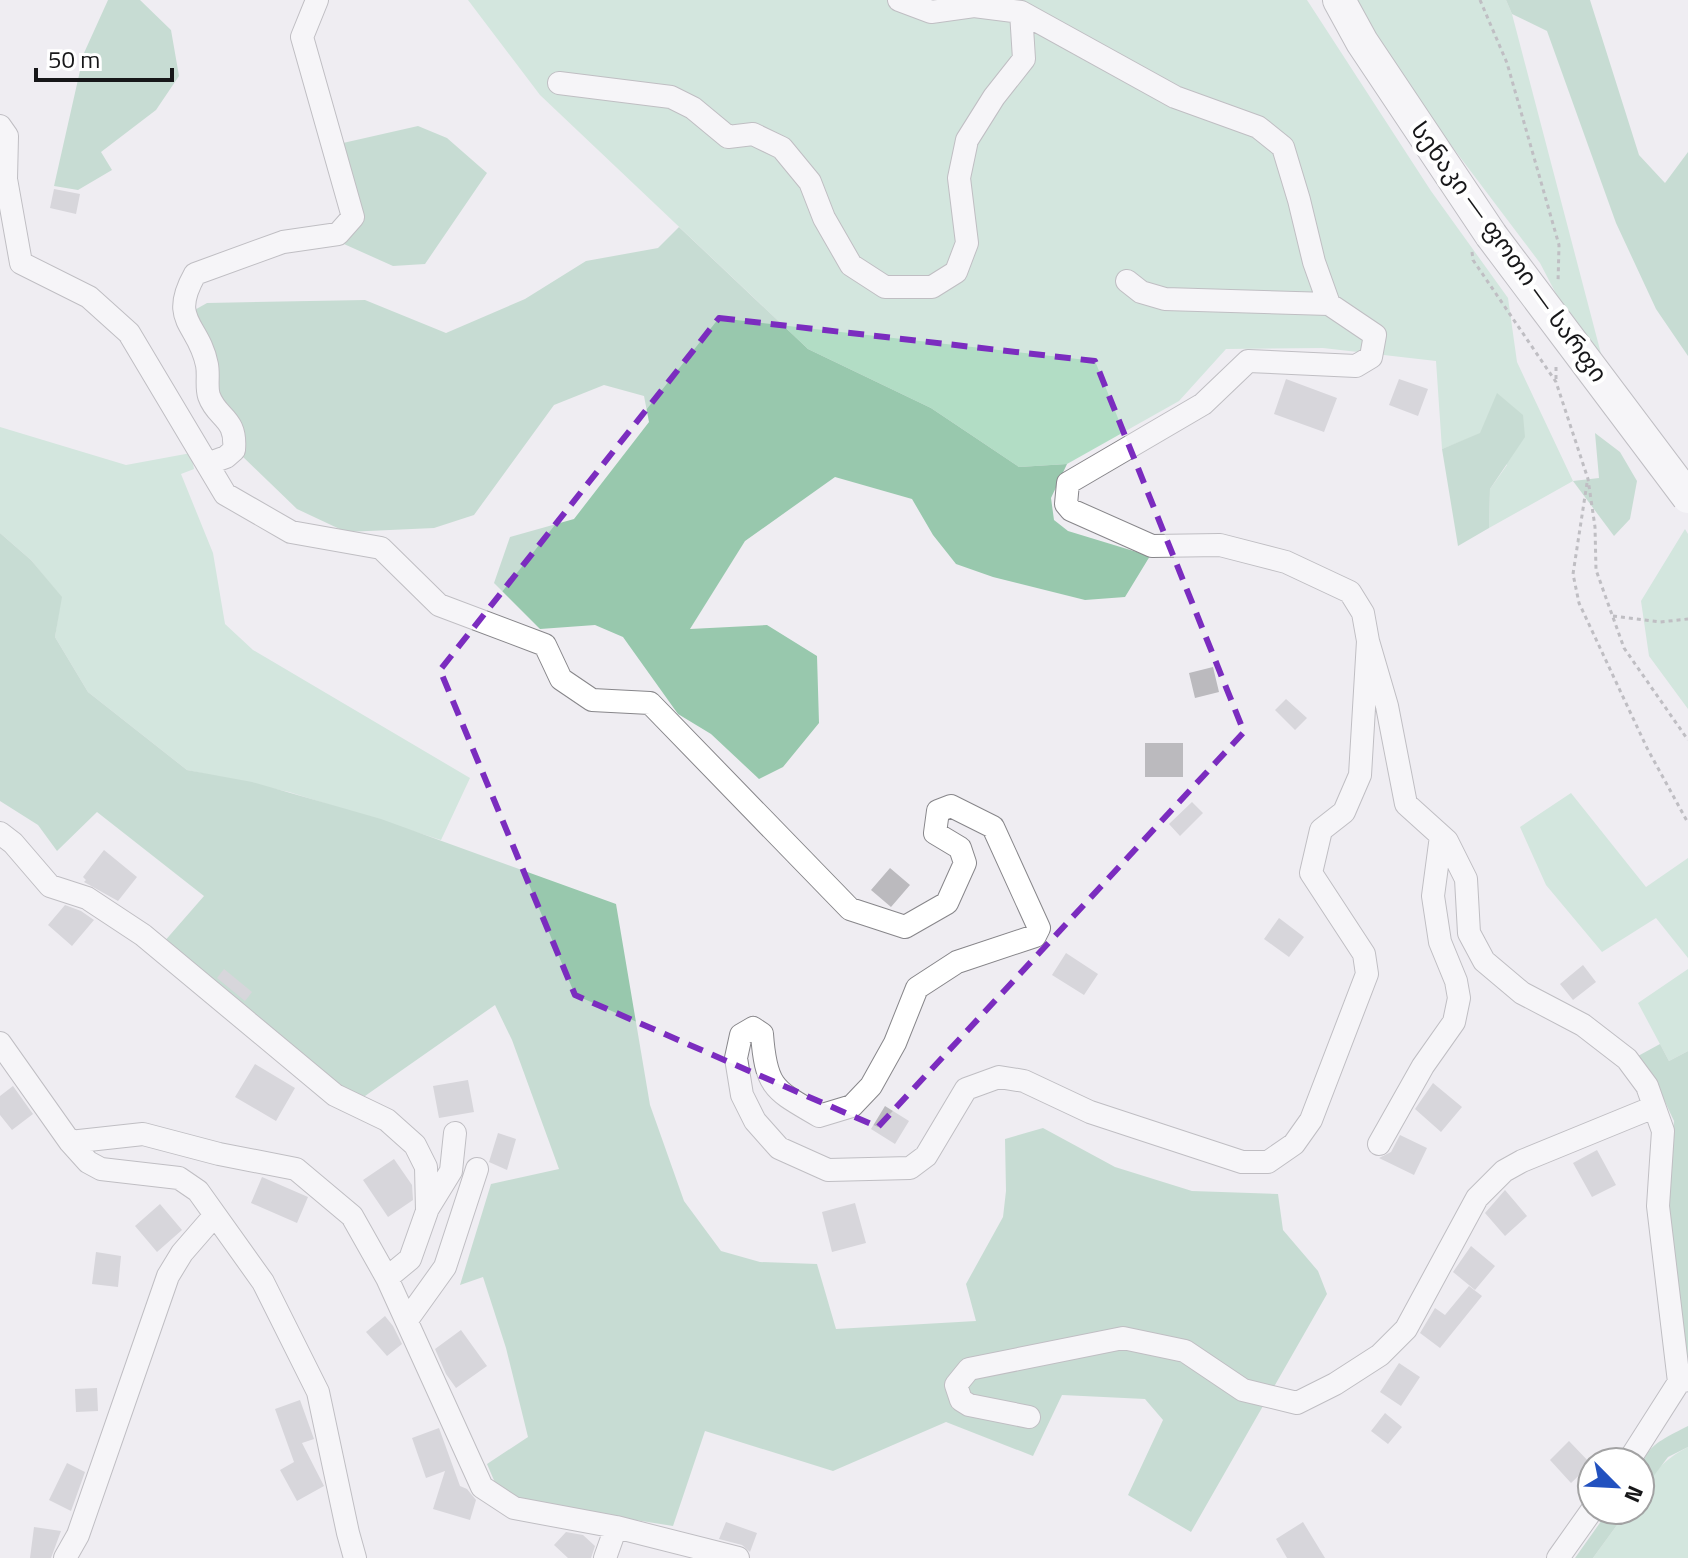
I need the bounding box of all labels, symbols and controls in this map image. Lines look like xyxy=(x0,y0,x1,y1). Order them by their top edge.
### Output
scale bar xyxy=(36,32,172,82)
text: 50 m xyxy=(48,41,100,77)
street label: სენაკი — ფოთი — სარფი xyxy=(1403,114,1617,389)
north arrow xyxy=(1576,1446,1656,1526)
text: N xyxy=(1616,1480,1653,1508)

